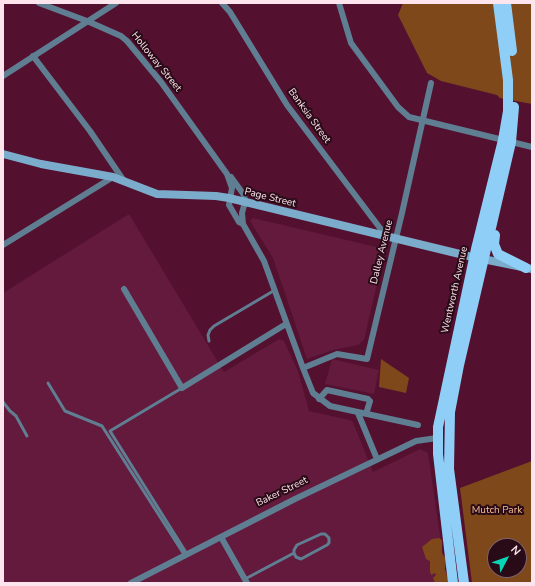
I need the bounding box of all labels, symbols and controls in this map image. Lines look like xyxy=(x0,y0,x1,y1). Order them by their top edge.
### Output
street label: Holloway Street xyxy=(128,30,184,94)
street label: Banksia Street xyxy=(285,86,333,146)
street label: Page Street xyxy=(243,186,297,210)
street label: Dalley Avenue xyxy=(368,219,396,285)
street label: Wentworth Avenue xyxy=(439,246,471,334)
street label: Baker Street xyxy=(254,474,310,510)
park label: Mutch Park xyxy=(472,505,522,517)
north arrow xyxy=(487,538,527,578)
text: N xyxy=(507,542,524,558)

